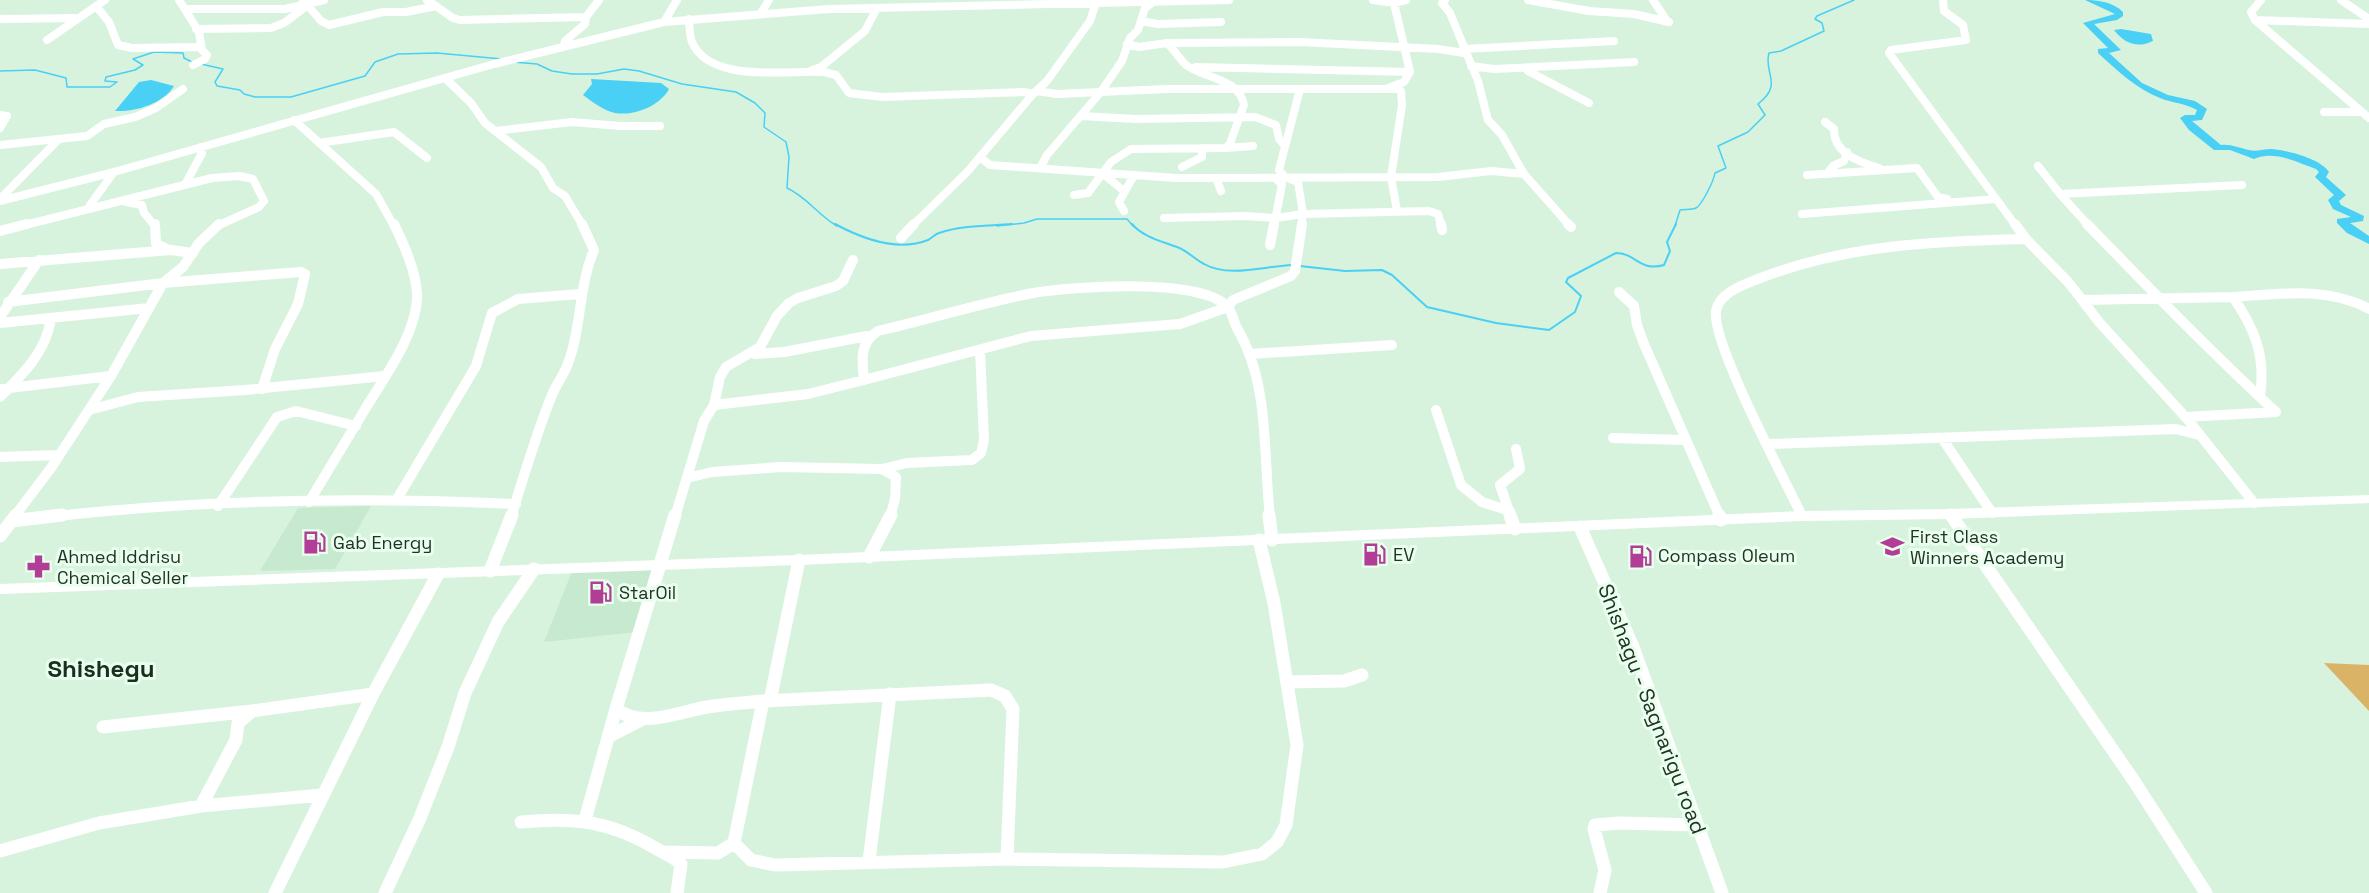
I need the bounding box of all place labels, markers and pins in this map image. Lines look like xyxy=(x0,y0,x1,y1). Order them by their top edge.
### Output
place label: First Class Winners Academy xyxy=(1910,525,2064,569)
fuel station icon: Gab Energy xyxy=(302,530,328,556)
place label: Gab Energy xyxy=(333,531,432,554)
school or university icon: First Class Winners Academy xyxy=(1879,534,1905,560)
fuel station icon: EV xyxy=(1362,542,1388,568)
place label: EV xyxy=(1393,543,1414,566)
fuel station icon: Compass Oleum xyxy=(1627,543,1653,569)
place label: Compass Oleum xyxy=(1658,544,1795,567)
place label: Ahmed Iddrisu Chemical Seller xyxy=(57,545,188,589)
pharmacy icon: Ahmed Iddrisu Chemical Seller xyxy=(26,554,52,580)
fuel station icon: StarOil xyxy=(588,580,614,606)
place label: StarOil xyxy=(619,581,676,604)

